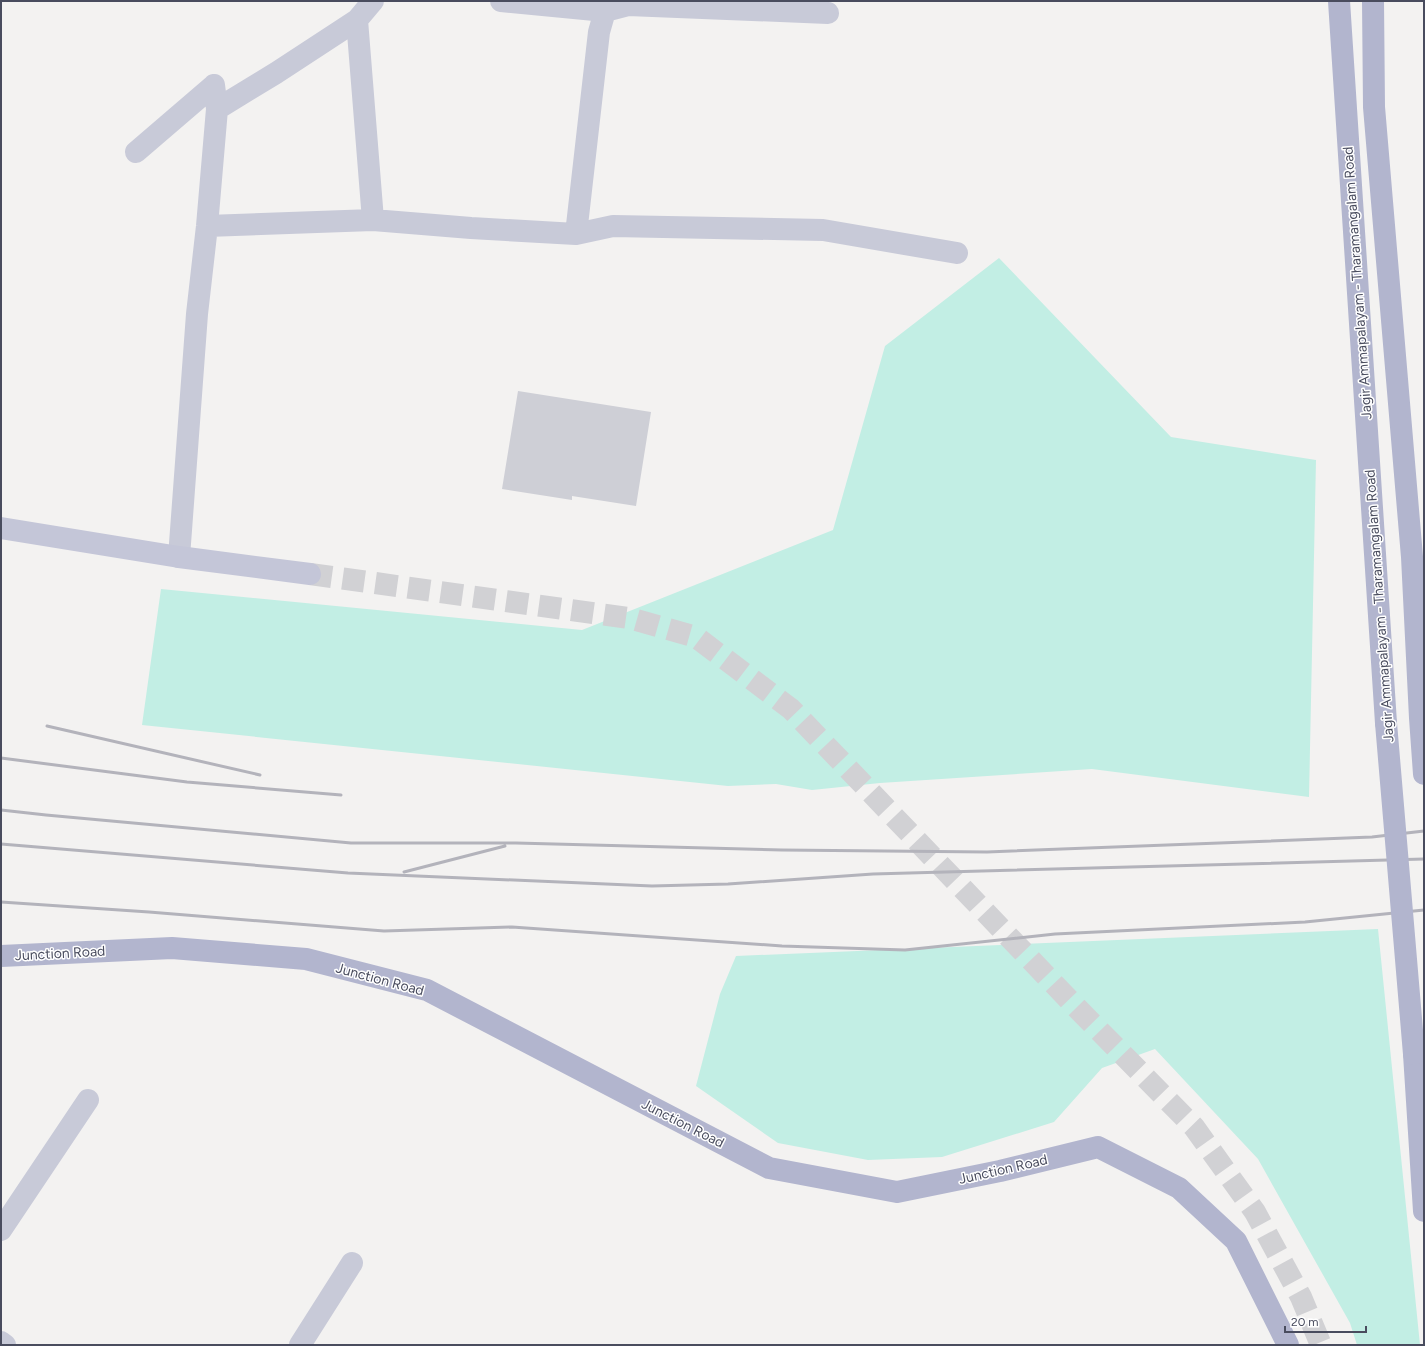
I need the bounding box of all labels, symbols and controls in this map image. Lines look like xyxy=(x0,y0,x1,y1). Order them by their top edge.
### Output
street label: Jagir Ammapalayam - Tharamangalam Road xyxy=(1339,146,1376,420)
street label: Jagir Ammapalayam - Tharamangalam Road xyxy=(1361,469,1398,743)
street label: Junction Road xyxy=(14,943,106,964)
street label: Junction Road xyxy=(334,960,426,999)
street label: Junction Road xyxy=(639,1095,727,1152)
street label: Junction Road xyxy=(957,1151,1049,1188)
scale bar xyxy=(1285,1308,1366,1334)
text: 20 m xyxy=(1291,1315,1319,1329)

